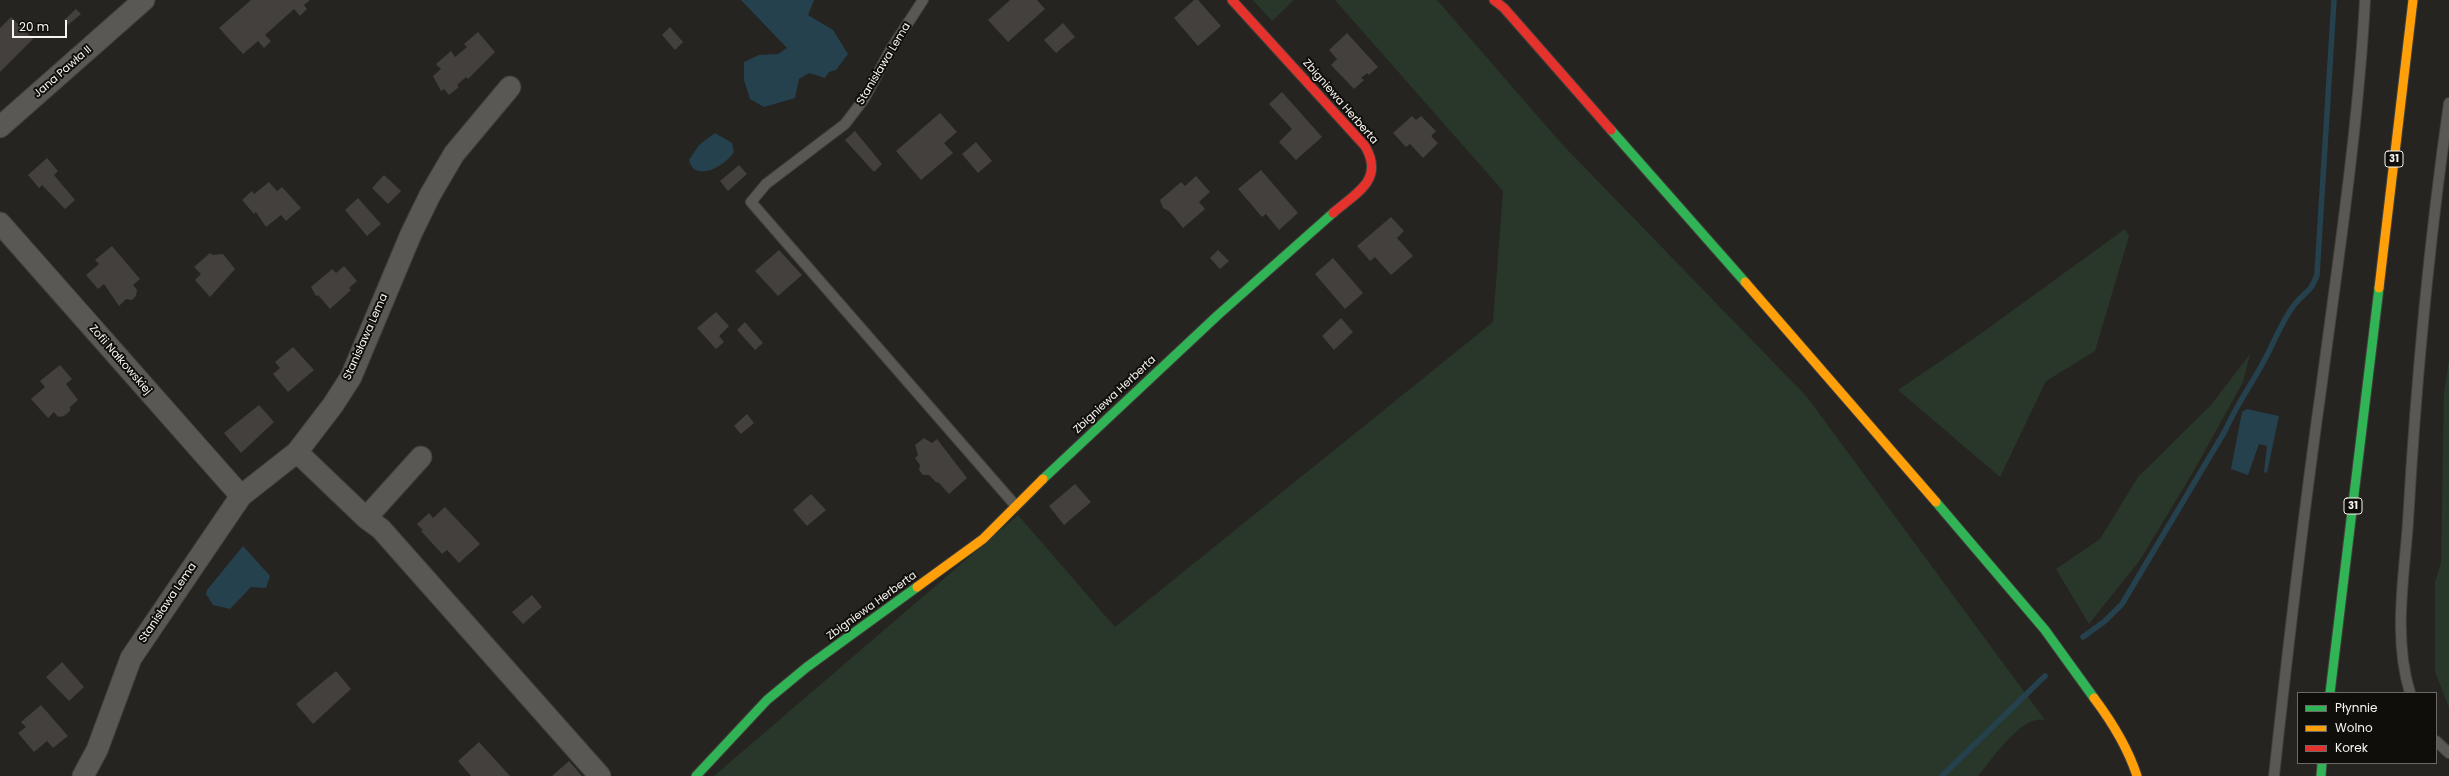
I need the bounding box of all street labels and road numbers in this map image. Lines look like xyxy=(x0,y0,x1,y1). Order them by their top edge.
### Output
street label: Stanisława Lema xyxy=(854,21,914,107)
street label: Jana Pawła II xyxy=(31,43,95,101)
street label: Zbigniewa Herberta xyxy=(1300,57,1380,147)
road number: 31 xyxy=(2385,151,2403,167)
street label: Stanisława Lema xyxy=(341,292,391,382)
street label: Zofii Nałkowskiej xyxy=(86,322,154,398)
street label: Zbigniewa Herberta xyxy=(1071,353,1159,437)
road number: 31 xyxy=(2344,498,2362,514)
street label: Stanisława Lema xyxy=(136,561,200,645)
street label: Zbigniewa Herberta xyxy=(825,569,919,643)

